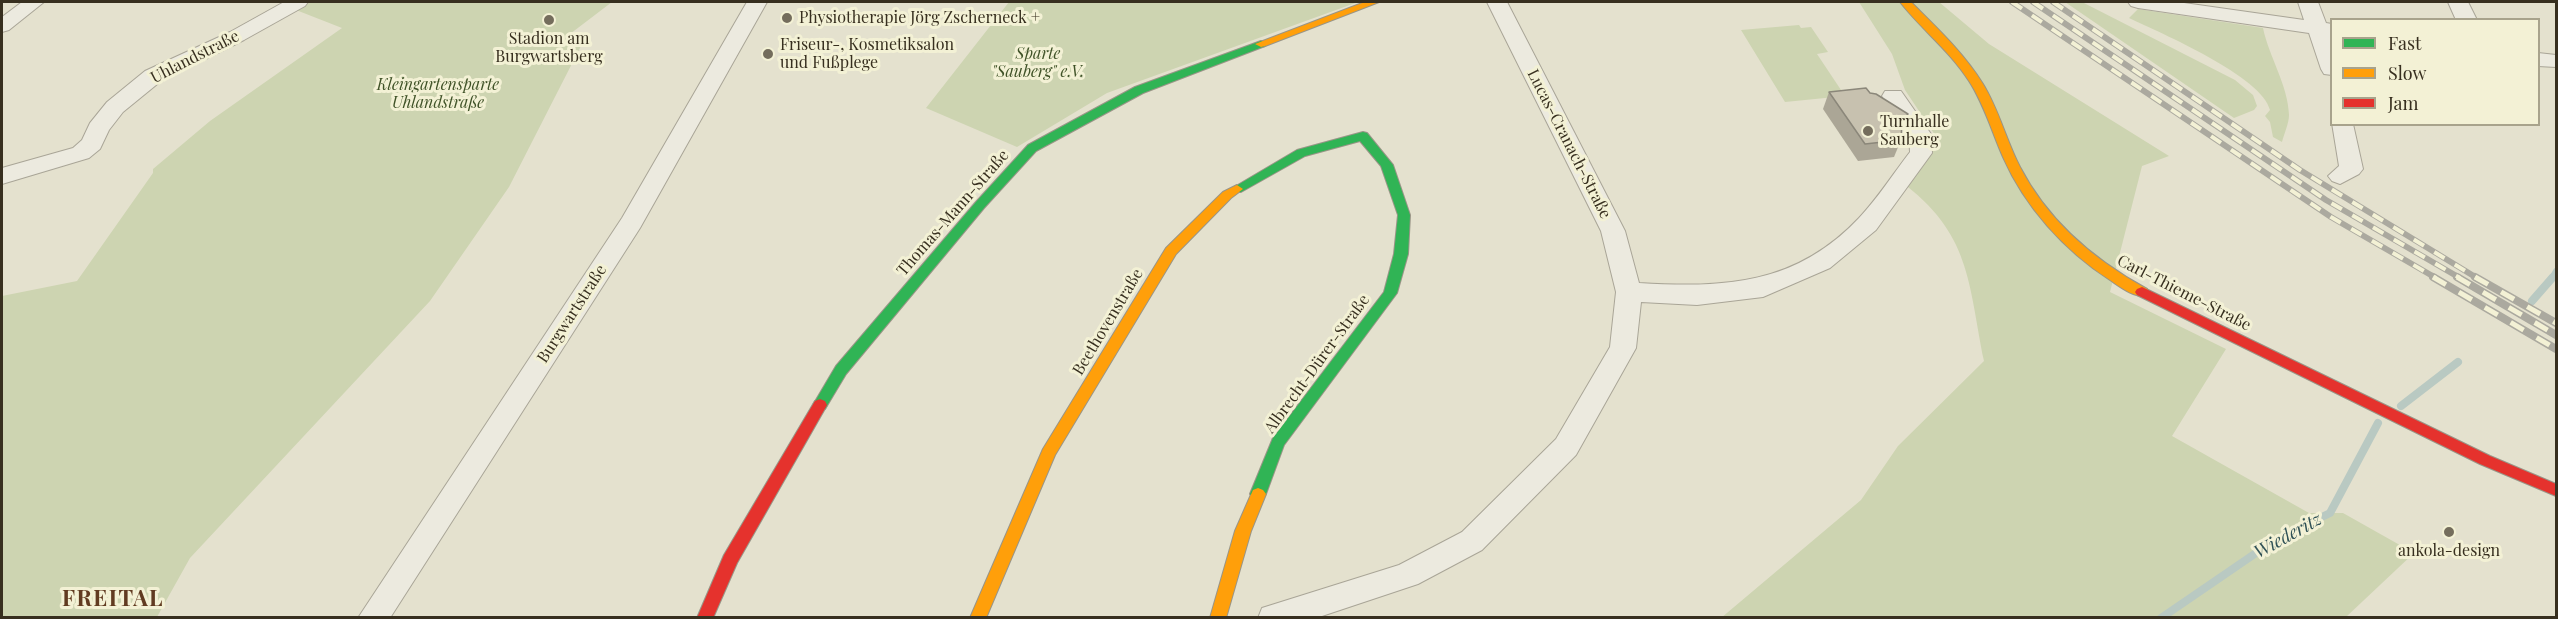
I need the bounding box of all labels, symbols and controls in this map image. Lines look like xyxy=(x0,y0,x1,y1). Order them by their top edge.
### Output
place label: Physiotherapie Jörg Zscherneck + xyxy=(799,8,1040,28)
marker: Physiotherapie Jörg Zscherneck + xyxy=(780,11,794,25)
marker: Stadion am Burgwartsberg xyxy=(542,13,556,27)
legend xyxy=(2330,18,2540,126)
street label: Uhlandstraße xyxy=(148,26,242,88)
place label: Stadion am Burgwartsberg xyxy=(495,29,603,67)
text: Fast xyxy=(2388,31,2421,55)
place label: Friseur-, Kosmetiksalon und Fußplege xyxy=(780,35,954,73)
park label: Sparte "Sauberg" e.V. xyxy=(992,44,1084,82)
marker: Friseur-, Kosmetiksalon und Fußplege xyxy=(761,47,775,61)
text: Slow xyxy=(2388,61,2426,85)
street label: Lucas-Cranach-Straße xyxy=(1523,66,1615,222)
park label: Kleingartensparte Uhlandstraße xyxy=(377,75,499,113)
text: Jam xyxy=(2388,91,2418,115)
place label: Turnhalle Sauberg xyxy=(1880,112,1949,150)
marker: Turnhalle Sauberg xyxy=(1861,124,1875,138)
street label: Thomas-Mann-Straße xyxy=(893,146,1013,280)
street label: Carl-Thieme-Straße xyxy=(2114,251,2254,335)
street label: Burgwartstraße xyxy=(533,261,611,367)
street label: Beethovenstraße xyxy=(1069,265,1147,379)
street label: Albrecht-Dürer-Straße xyxy=(1260,291,1374,437)
water label: Wiederitz xyxy=(2250,509,2326,563)
marker: ankola-design xyxy=(2442,525,2456,539)
place label: ankola-design xyxy=(2398,541,2500,561)
district label: FREITAL xyxy=(62,586,164,612)

